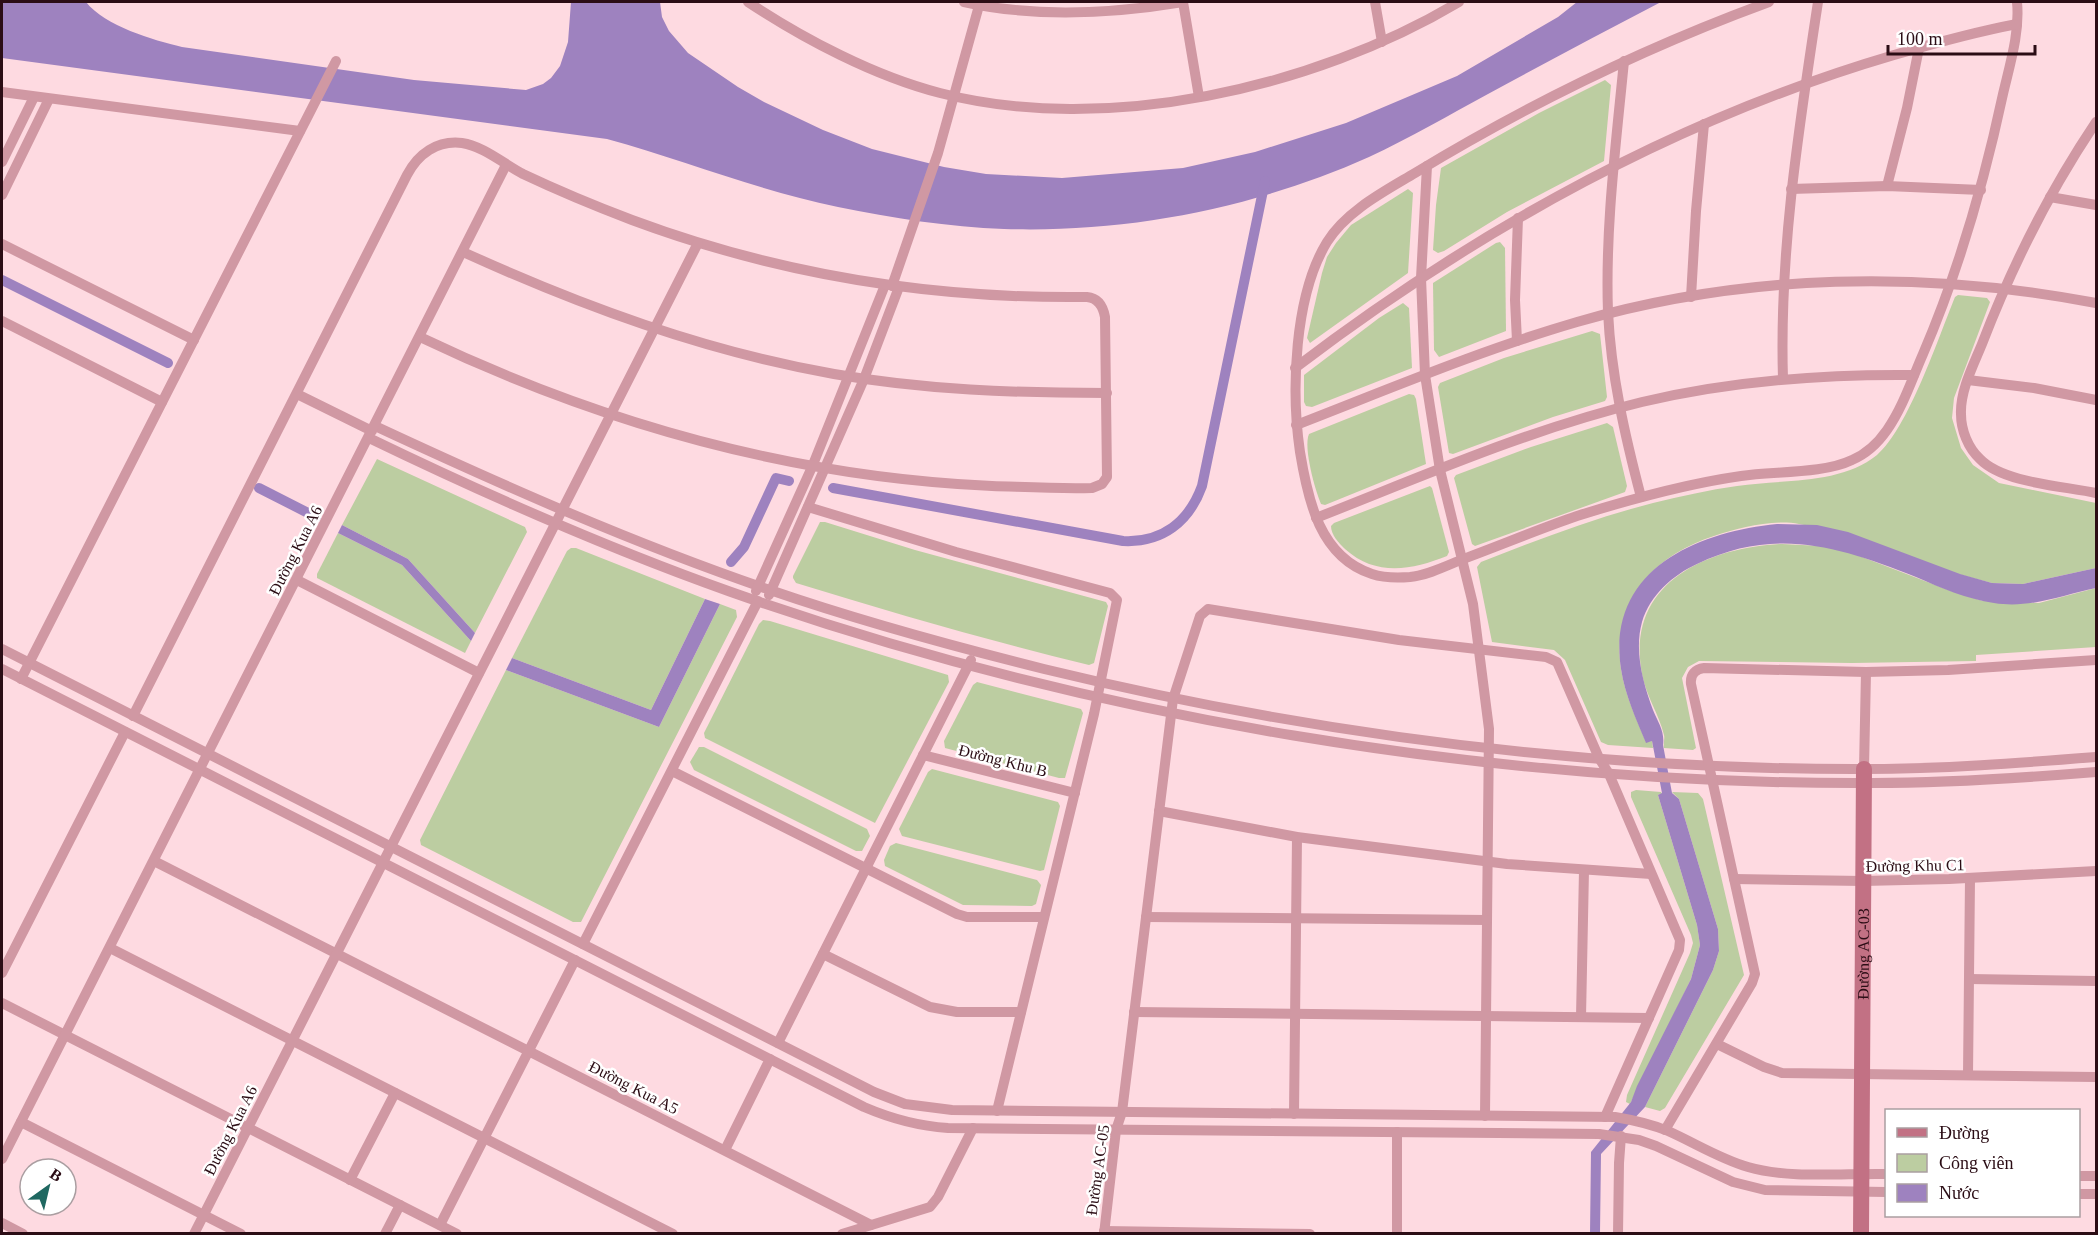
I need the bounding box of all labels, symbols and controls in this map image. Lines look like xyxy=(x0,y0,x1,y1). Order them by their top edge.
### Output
scale bar xyxy=(1888,18,2035,56)
text: 100 m xyxy=(1897,29,1943,49)
street label: Đường Kua A6 xyxy=(266,503,326,598)
street label: Đường Khu B xyxy=(956,741,1049,781)
street label: Đường Khu C1 xyxy=(1865,856,1965,876)
street label: Đường AC-03 xyxy=(1855,908,1873,1000)
street label: Đường Kua A5 xyxy=(586,1058,681,1118)
street label: Đường Kua A6 xyxy=(201,1083,261,1178)
legend xyxy=(1885,1109,2080,1217)
text: Đường xyxy=(1939,1123,1989,1143)
street label: Đường AC-05 xyxy=(1083,1124,1113,1217)
text: Công viên xyxy=(1939,1153,2014,1173)
north arrow xyxy=(18,1157,78,1217)
text: B xyxy=(47,1165,66,1185)
text: Nước xyxy=(1939,1183,1979,1203)

